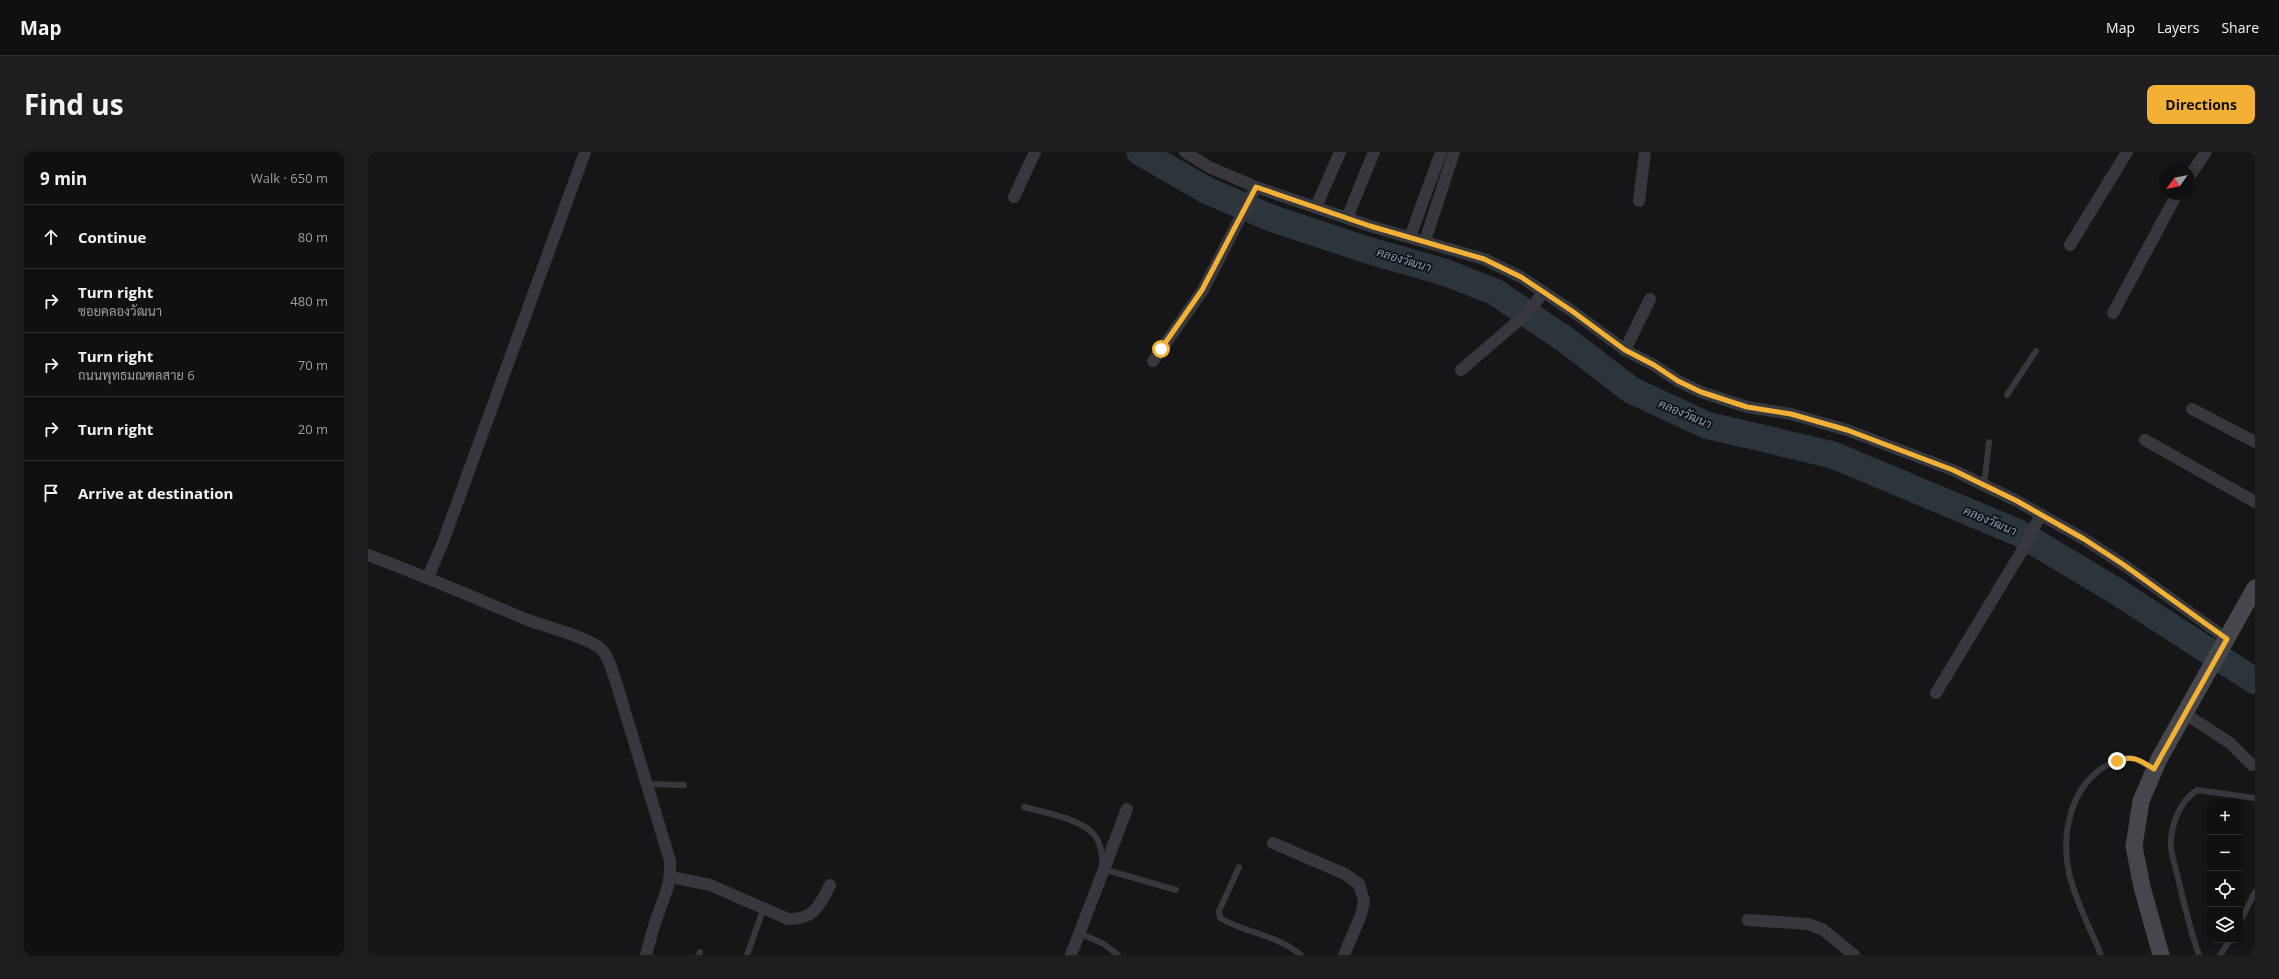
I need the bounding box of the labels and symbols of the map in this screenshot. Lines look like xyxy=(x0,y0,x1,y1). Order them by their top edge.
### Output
north arrow xyxy=(2159,164,2195,200)
water label: คลองวัฒนา xyxy=(1375,243,1434,276)
route start xyxy=(1152,340,1170,358)
water label: คลองวัฒนา xyxy=(1656,395,1715,432)
water label: คลองวัฒนา xyxy=(1961,502,2020,539)
route end xyxy=(2108,752,2126,770)

